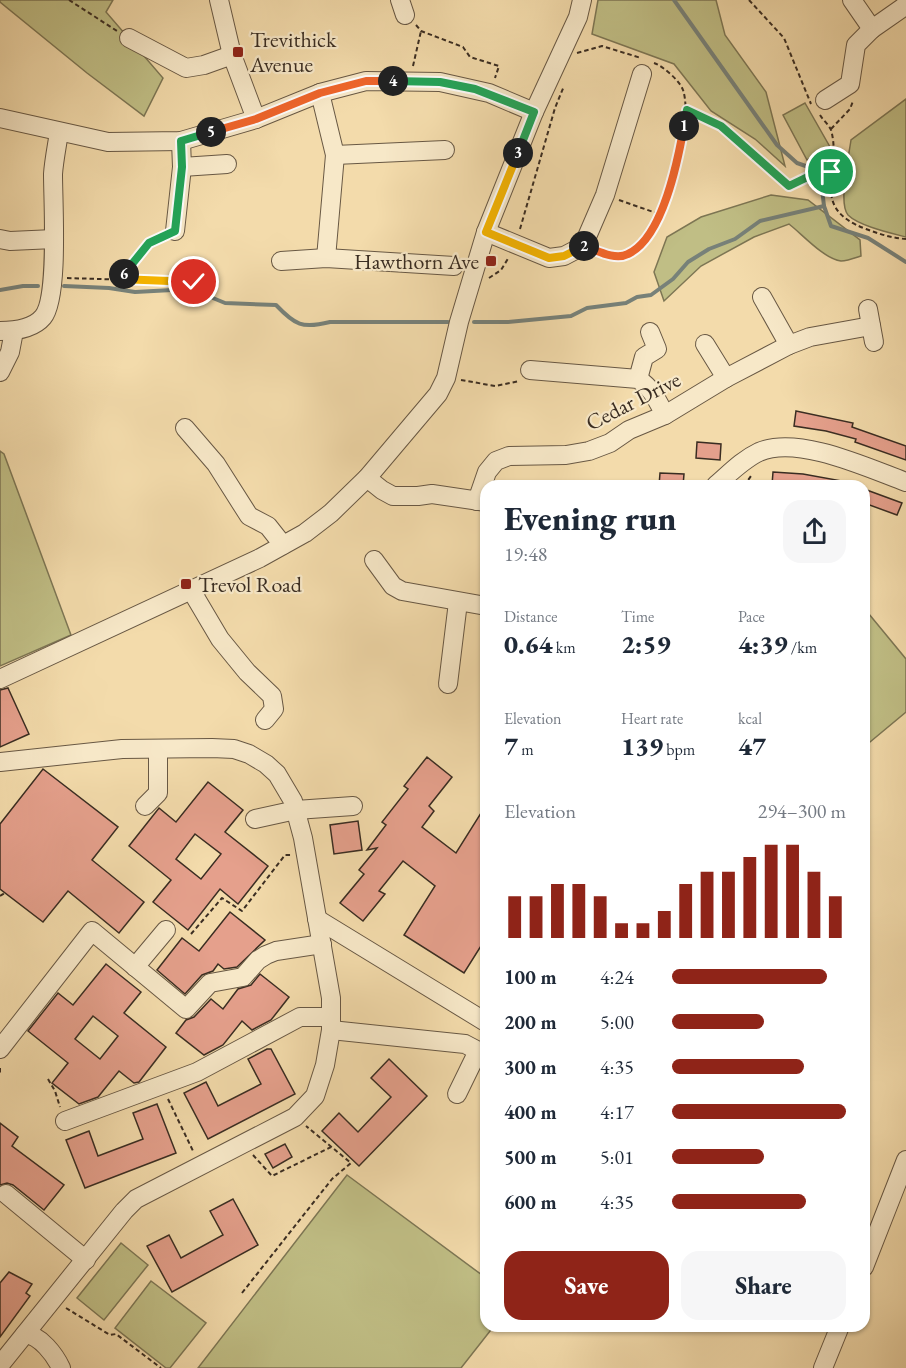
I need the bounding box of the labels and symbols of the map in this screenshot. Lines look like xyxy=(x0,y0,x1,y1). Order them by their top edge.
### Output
place label: Trevithick Avenue xyxy=(249,25,337,79)
marker: Trevithick Avenue xyxy=(231,45,245,59)
pin: 4 xyxy=(378,66,408,96)
pin: 1 xyxy=(669,111,699,141)
pin: 5 xyxy=(196,117,226,147)
pin: 3 xyxy=(503,138,533,168)
pin xyxy=(805,146,856,197)
pin: 2 xyxy=(569,231,599,261)
place label: Hawthorn Ave xyxy=(354,247,479,276)
marker: Hawthorn Ave xyxy=(484,254,498,268)
pin xyxy=(168,256,219,307)
pin: 6 xyxy=(109,259,139,289)
street label: Cedar Drive xyxy=(581,365,686,437)
place label: Trevol Road xyxy=(198,570,303,599)
marker: Trevol Road xyxy=(179,577,193,591)

